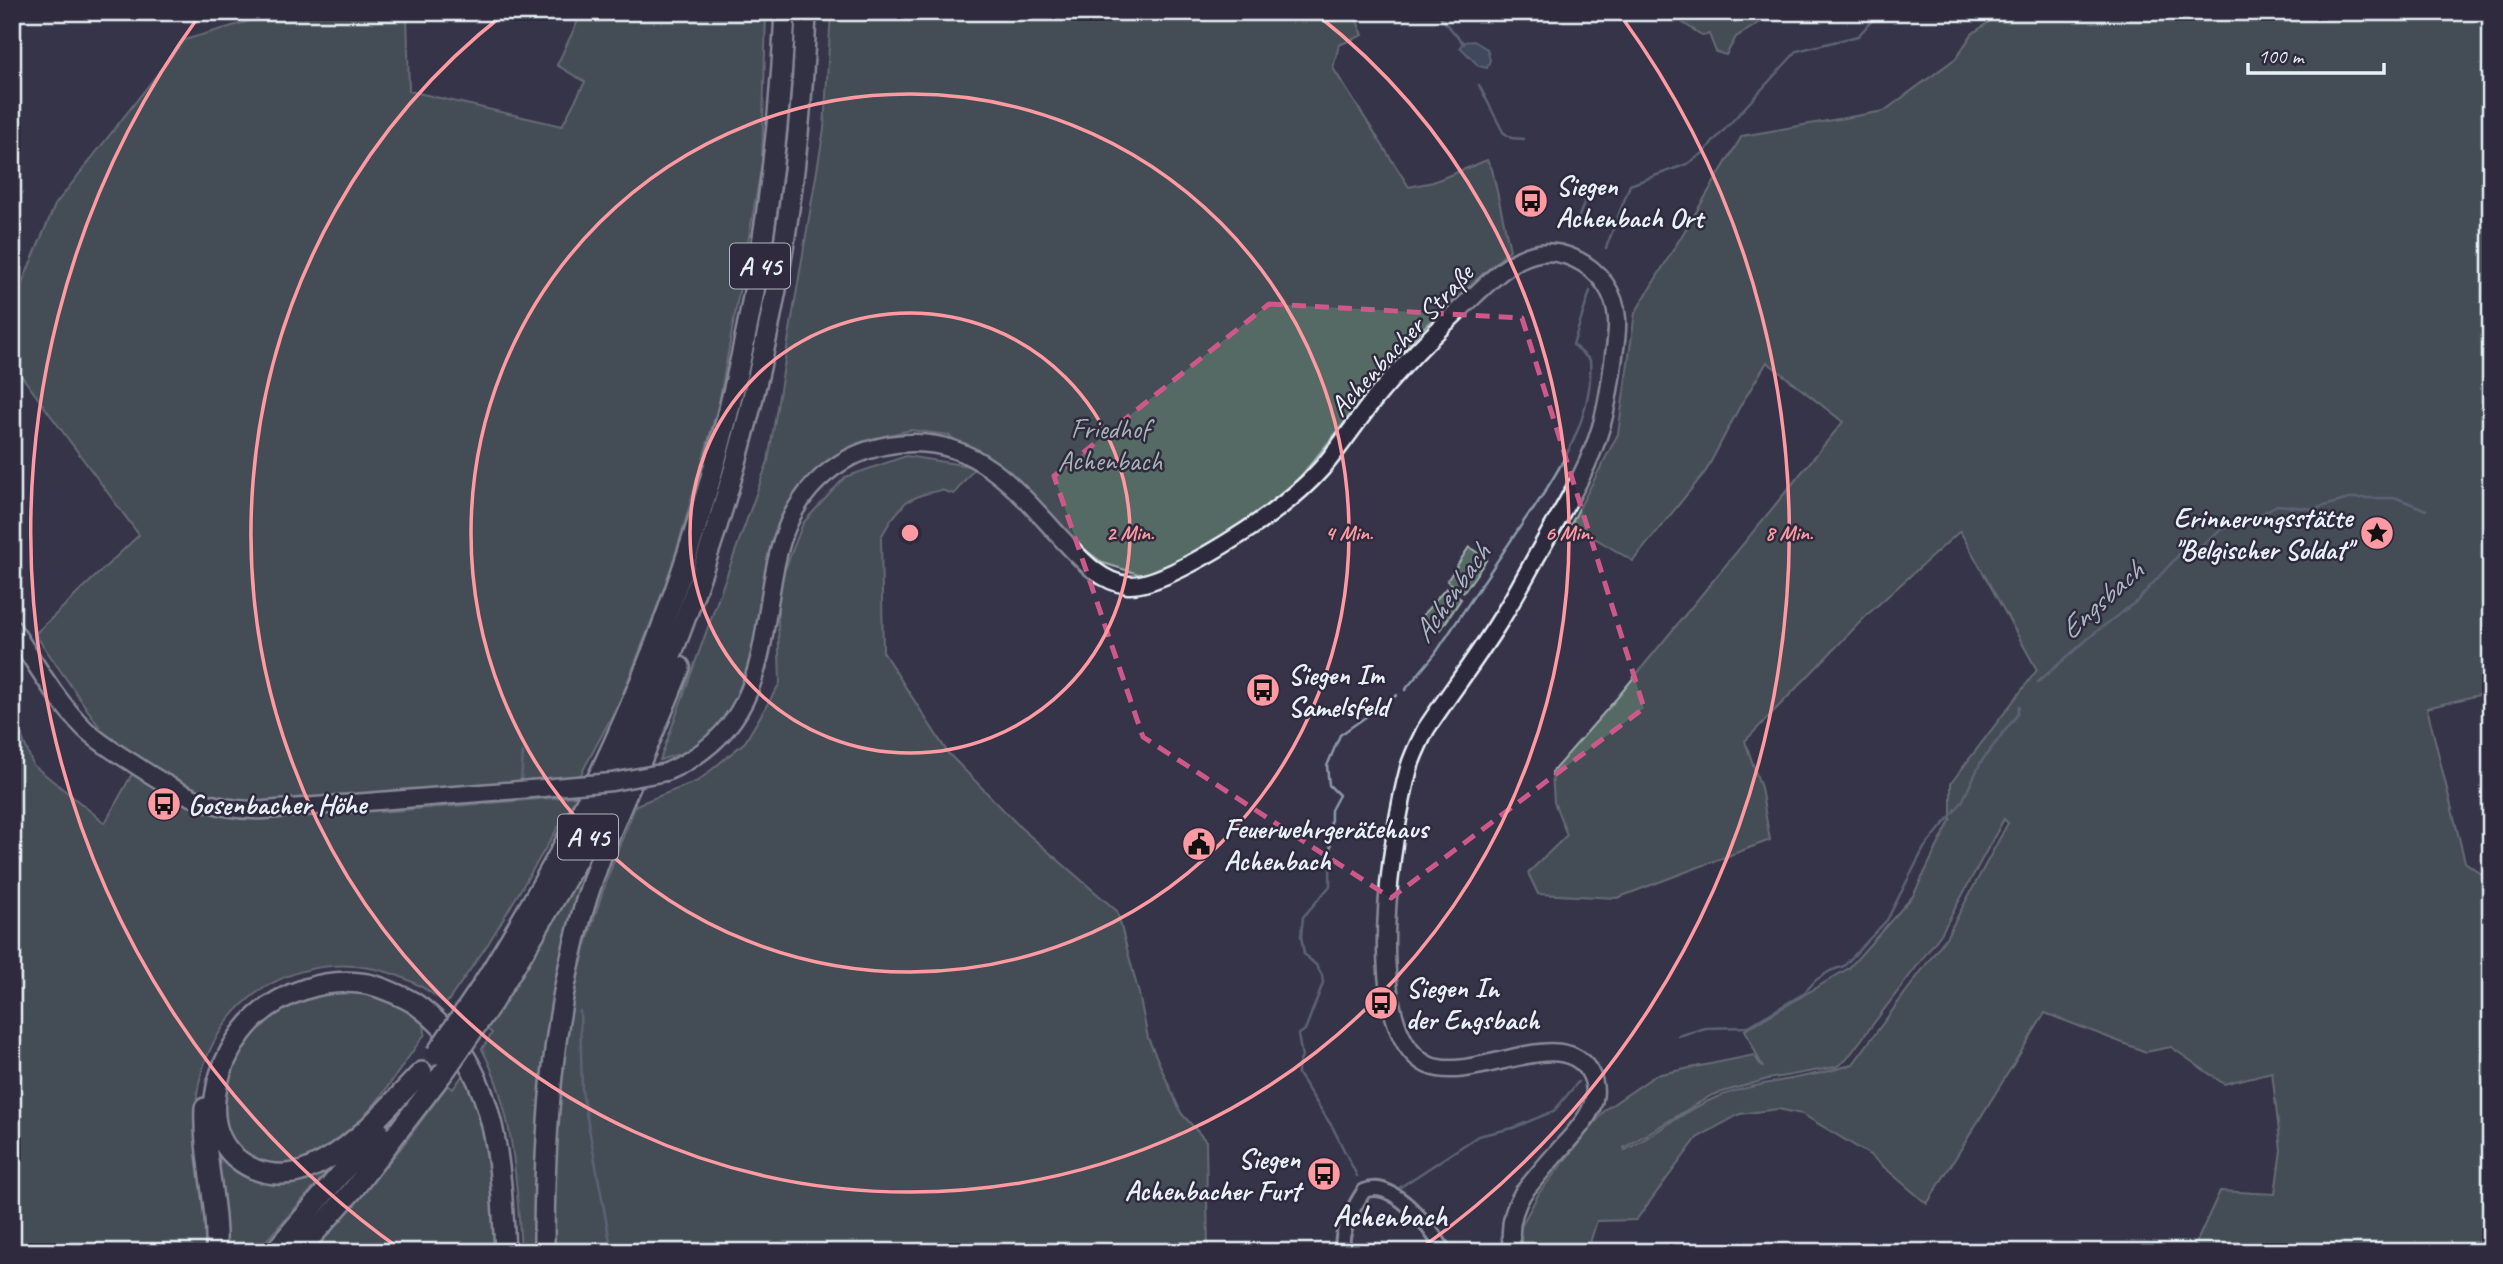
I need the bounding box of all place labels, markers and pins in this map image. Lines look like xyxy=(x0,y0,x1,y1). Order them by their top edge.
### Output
place label: Siegen Achenbach Ort xyxy=(1556,168,1707,235)
bus stop icon: Siegen Achenbach Ort xyxy=(1512,182,1550,220)
place label: Erinnerungsstätte "Belgischer Soldat" xyxy=(2174,500,2358,567)
place icon: Erinnerungsstätte "Belgischer Soldat" xyxy=(2358,514,2396,552)
centre of rings xyxy=(898,521,922,545)
place label: Siegen Im Samelsfeld xyxy=(1288,657,1393,724)
bus stop icon: Siegen Im Samelsfeld xyxy=(1244,671,1282,709)
bus stop icon: Gosenbacher Höhe xyxy=(145,785,183,823)
place label: Gosenbacher Höhe xyxy=(188,787,369,822)
place label: Feuerwehrgerätehaus Achenbach xyxy=(1224,811,1431,878)
public building icon: Feuerwehrgerätehaus Achenbach xyxy=(1180,825,1218,863)
place label: Siegen In der Engsbach xyxy=(1406,970,1540,1037)
bus stop icon: Siegen In der Engsbach xyxy=(1362,984,1400,1022)
place label: Siegen Achenbacher Furt xyxy=(1125,1141,1305,1208)
bus stop icon: Siegen Achenbacher Furt xyxy=(1305,1155,1343,1193)

